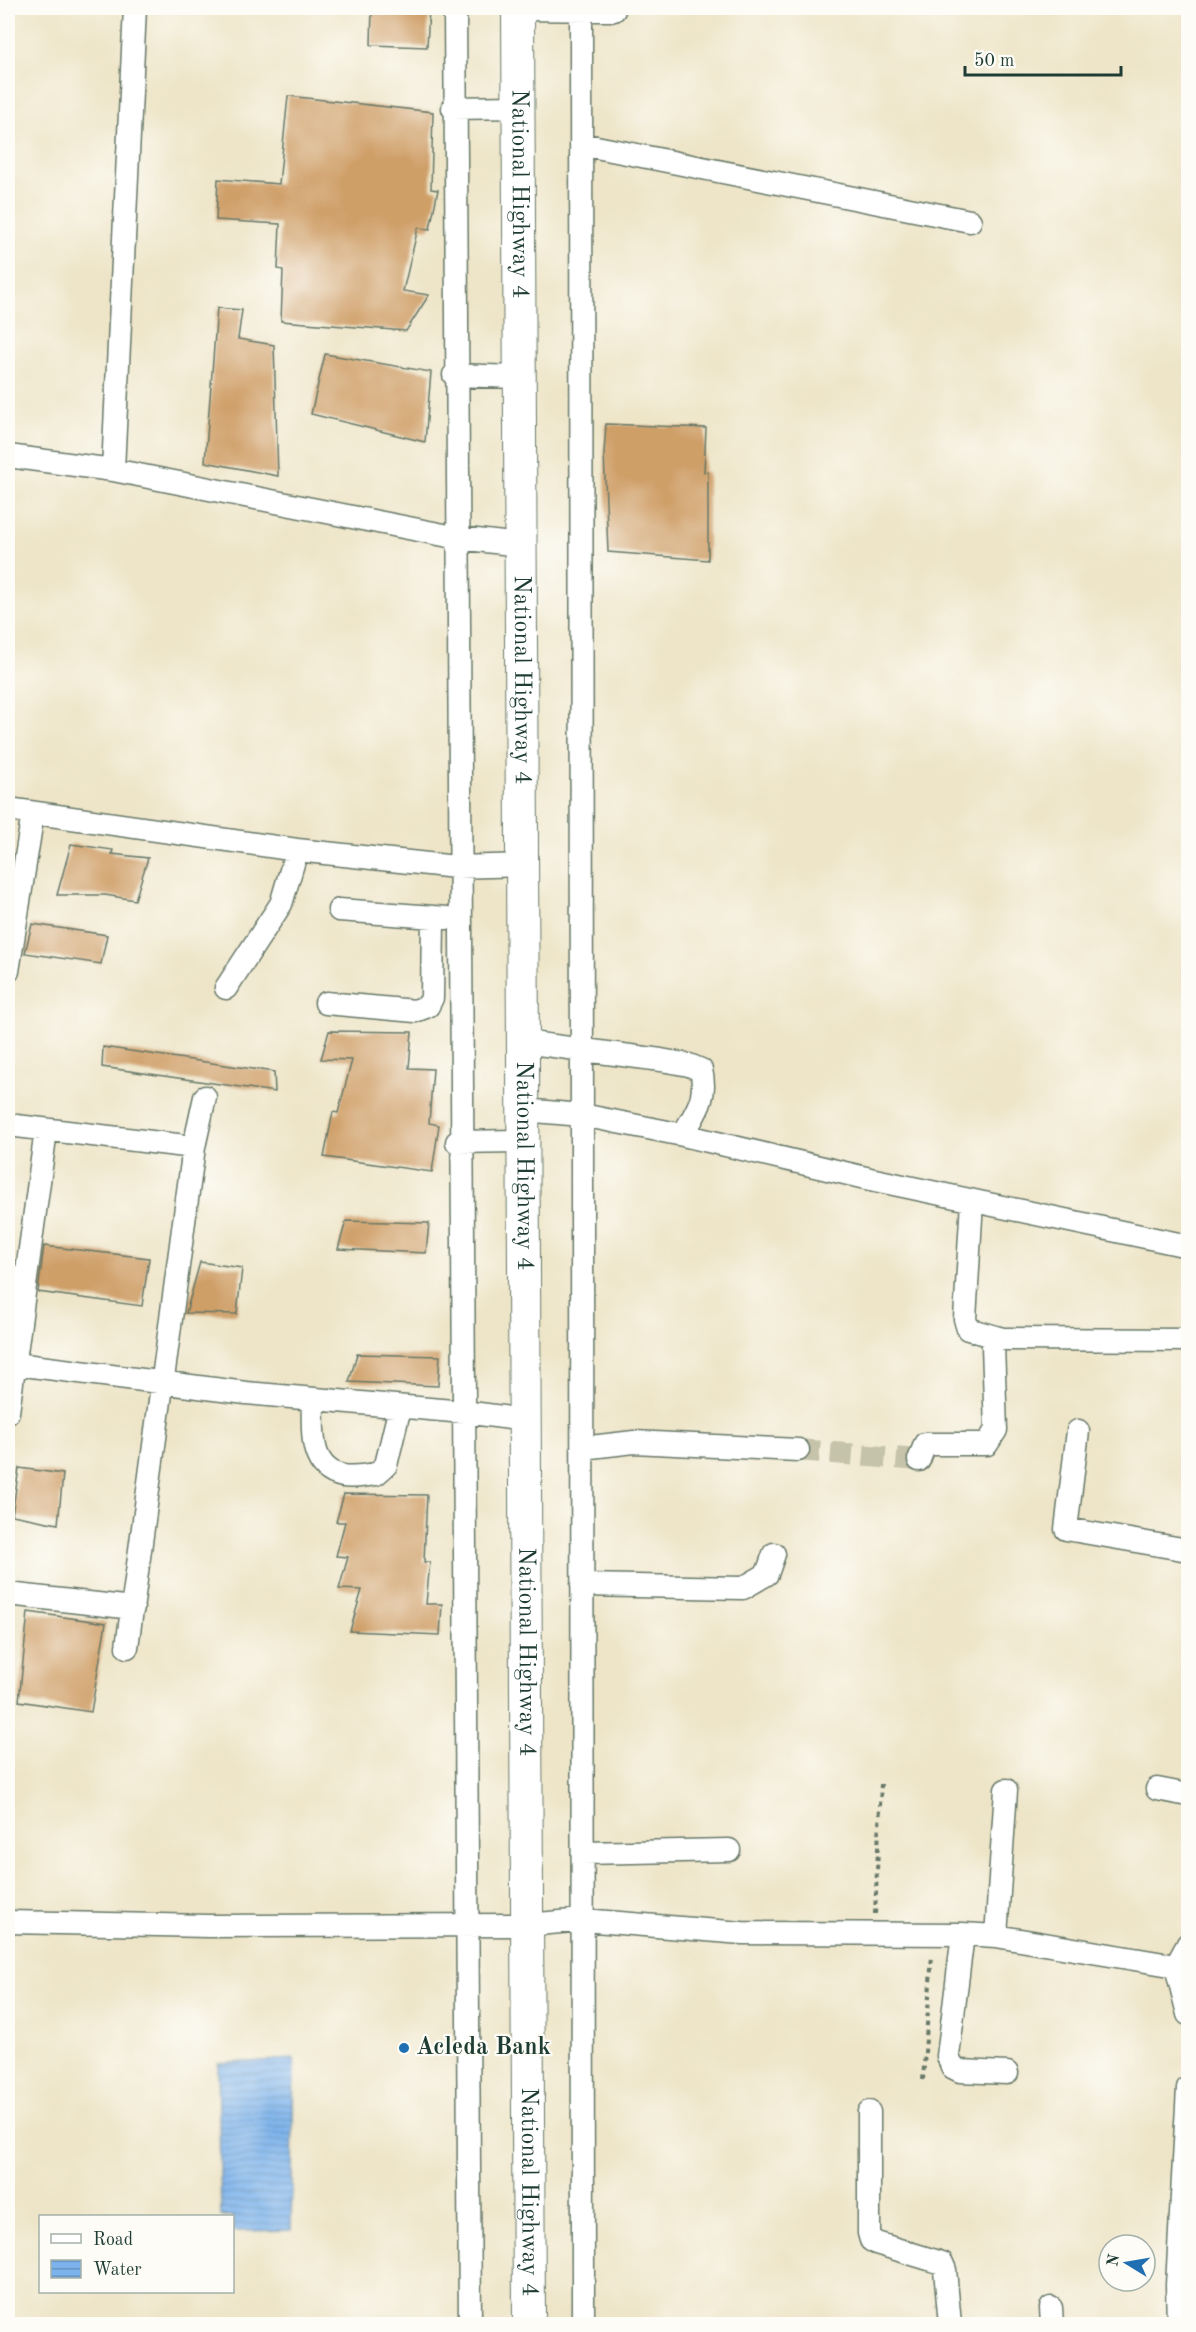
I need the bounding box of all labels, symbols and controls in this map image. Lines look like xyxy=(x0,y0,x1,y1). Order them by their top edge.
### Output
scale bar xyxy=(965,39,1121,77)
text: 50 m xyxy=(974,52,1014,70)
street label: National Highway 4 xyxy=(506,89,531,299)
street label: National Highway 4 xyxy=(509,575,534,785)
street label: National Highway 4 xyxy=(511,1061,536,1271)
street label: National Highway 4 xyxy=(513,1547,538,1757)
place label: Acleda Bank xyxy=(416,2036,551,2060)
marker: Acleda Bank xyxy=(397,2041,411,2055)
street label: National Highway 4 xyxy=(516,2087,541,2297)
legend xyxy=(39,2215,234,2293)
text: Road xyxy=(93,2231,133,2249)
north arrow xyxy=(1097,2233,1157,2293)
text: N xyxy=(1105,2252,1123,2268)
text: Water xyxy=(93,2261,142,2279)

